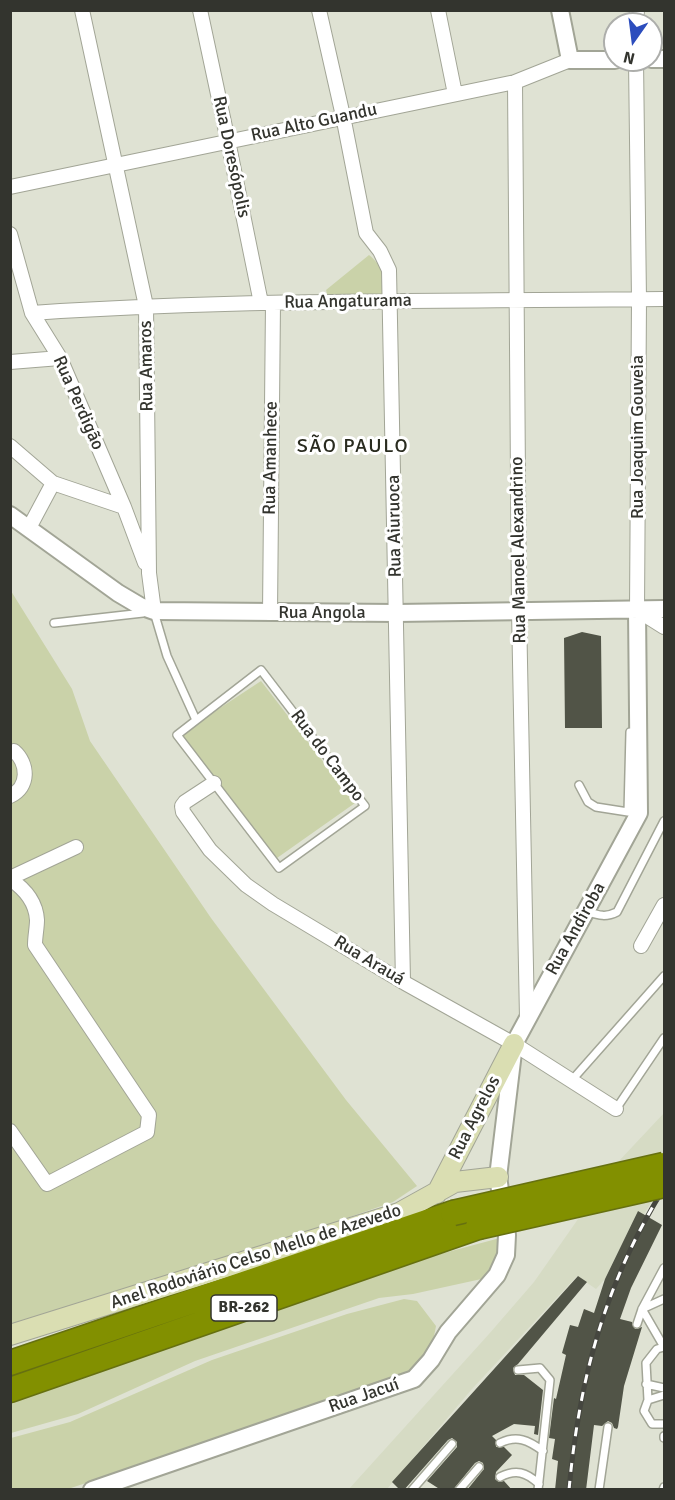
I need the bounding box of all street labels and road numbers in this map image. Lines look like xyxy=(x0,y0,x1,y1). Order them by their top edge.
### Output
street label: Rua Doresópolis xyxy=(208,94,254,220)
street label: Rua Alto Guandu xyxy=(249,99,379,147)
street label: Rua Angaturama xyxy=(284,290,412,314)
street label: Rua Amaros xyxy=(135,320,159,412)
street label: Rua Perdigão xyxy=(48,353,108,453)
street label: Rua Joaquim Gouveia xyxy=(627,355,649,519)
street label: Rua Amanhece xyxy=(259,401,283,515)
street label: Rua Manoel Alexandrino xyxy=(507,456,531,644)
street label: Rua Aiuruoca xyxy=(383,475,407,577)
street label: Rua Angola xyxy=(278,602,366,624)
street label: Rua do Campo xyxy=(285,706,369,806)
street label: Rua Andiroba xyxy=(542,879,610,979)
street label: Rua Arauá xyxy=(330,931,408,991)
street label: Rua Agrelos xyxy=(445,1072,505,1164)
street label: Anel Rodoviário Celso Mello de Azevedo xyxy=(108,1200,404,1314)
road number: BR-262 xyxy=(211,1295,277,1321)
street label: Rua Jacuí xyxy=(326,1374,402,1418)

